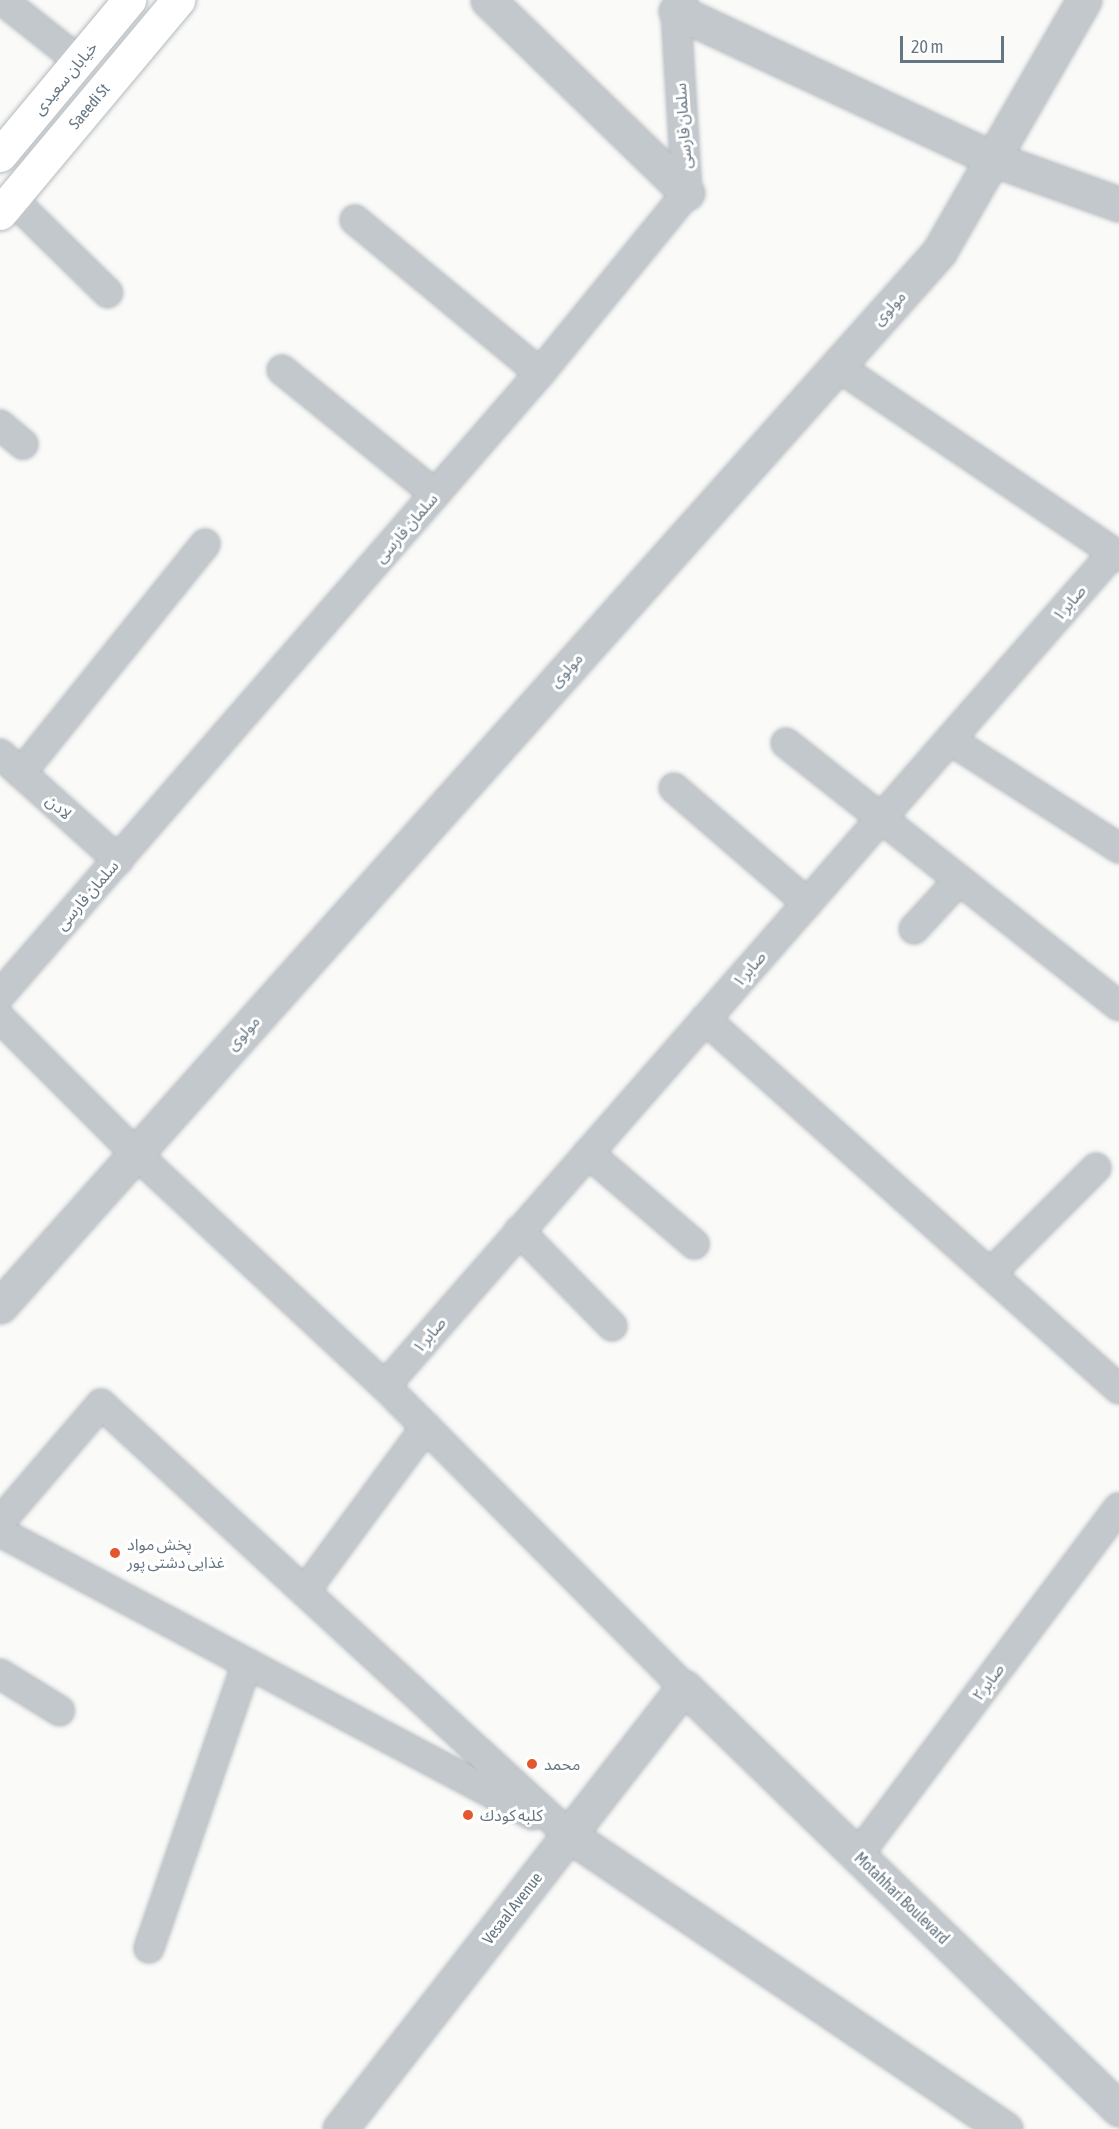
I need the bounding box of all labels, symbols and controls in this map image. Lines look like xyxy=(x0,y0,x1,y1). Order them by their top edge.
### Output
scale bar xyxy=(903,24,1006,62)
text: 20 m xyxy=(911,36,943,57)
street label: خیابان سعیدی xyxy=(29,37,101,119)
street label: Saeedi St xyxy=(65,79,113,133)
street label: سلمان فارسی xyxy=(670,82,696,170)
street label: مولوی xyxy=(869,287,909,329)
street label: سلمان فارسی xyxy=(371,489,441,567)
street label: صابر ۱ xyxy=(1048,581,1090,625)
street label: مولوی xyxy=(546,649,586,691)
street label: لادن xyxy=(42,791,76,823)
street label: سلمان فارسی xyxy=(52,856,122,934)
street label: صابر ۱ xyxy=(728,947,770,991)
street label: مولوی xyxy=(223,1012,263,1054)
street label: صابر ۱ xyxy=(408,1313,450,1357)
place label: پخش مواد غذایی دشتی پور xyxy=(127,1534,224,1572)
marker: پخش مواد غذایی دشتی پور xyxy=(108,1546,122,1560)
street label: صابر ۲ xyxy=(968,1660,1008,1704)
place label: محمد xyxy=(544,1754,580,1774)
marker: محمد xyxy=(525,1757,539,1771)
place label: كلبه كودك xyxy=(480,1805,543,1825)
marker: كلبه كودك xyxy=(461,1808,475,1822)
street label: Motahhari Boulevard xyxy=(851,1848,953,1948)
street label: Vesaal Avenue xyxy=(478,1868,546,1948)

